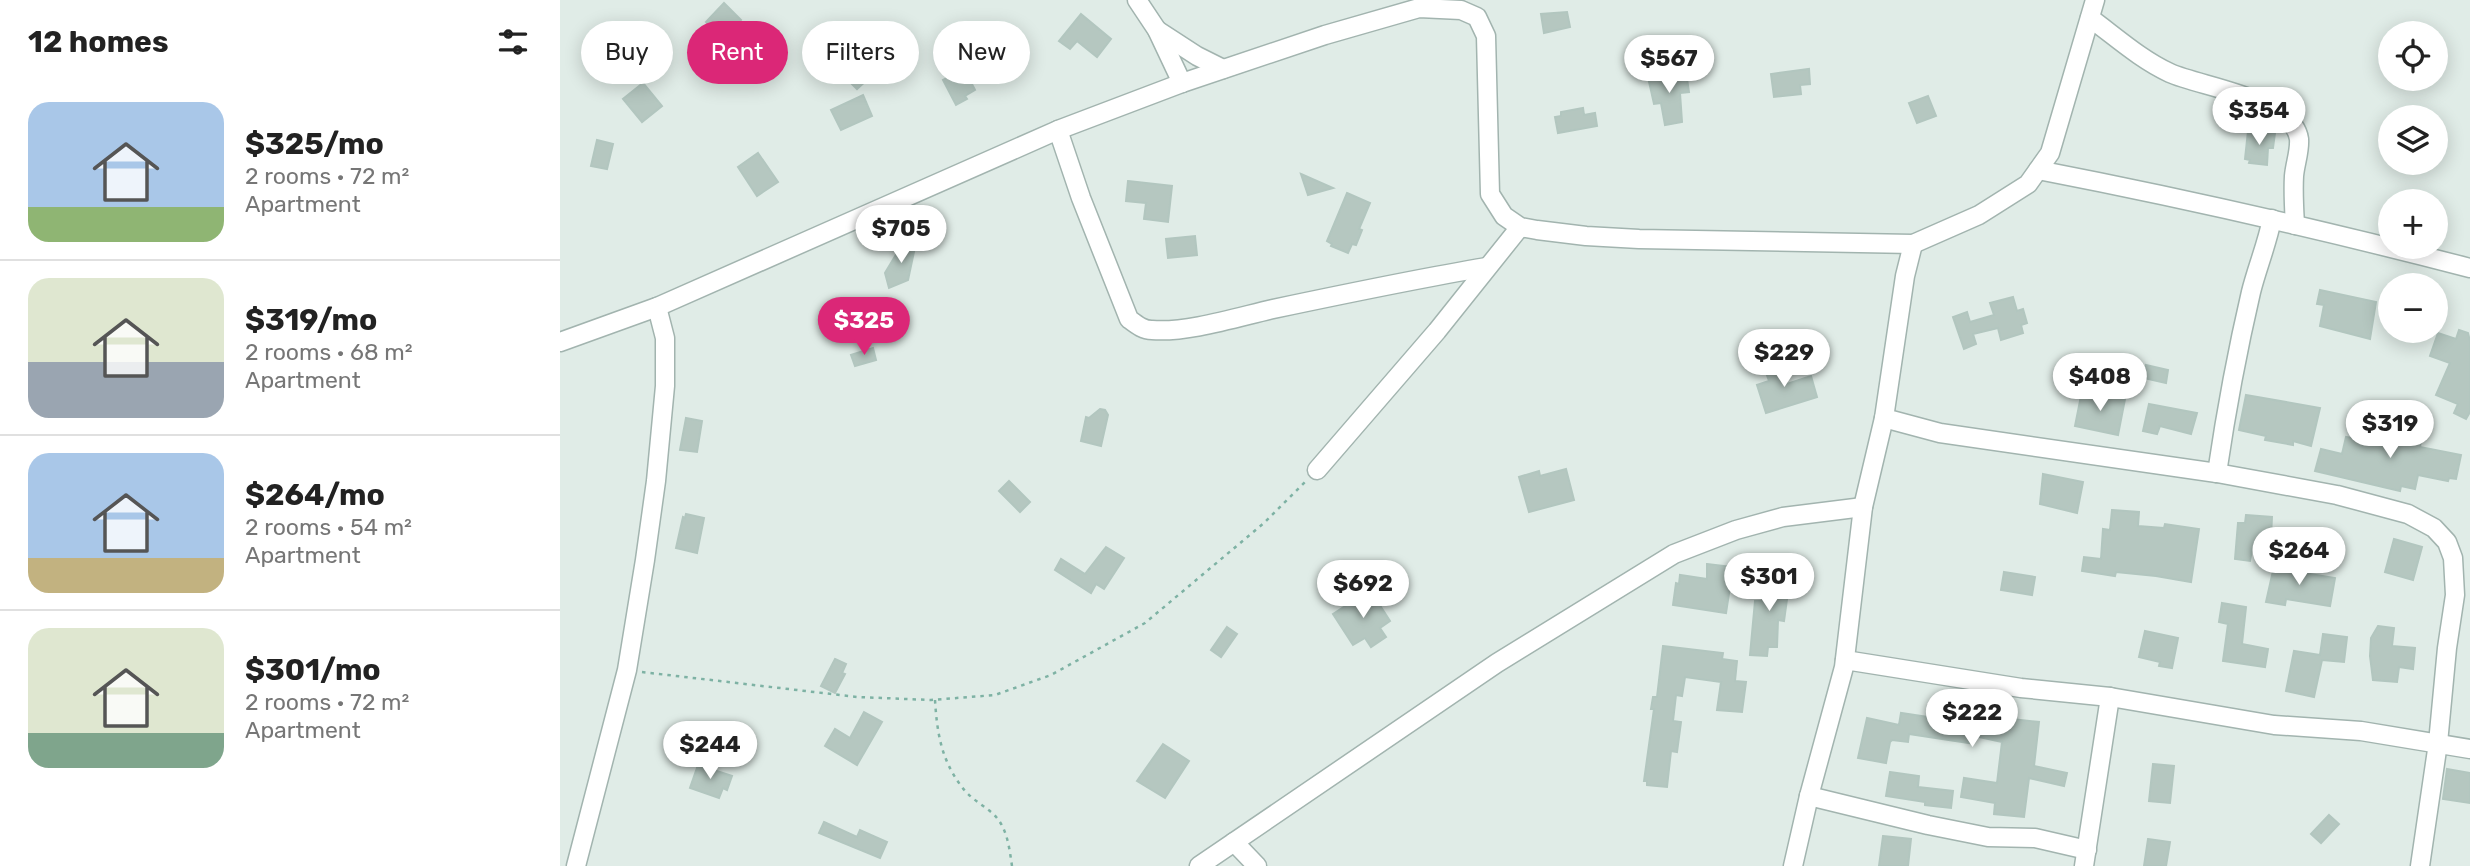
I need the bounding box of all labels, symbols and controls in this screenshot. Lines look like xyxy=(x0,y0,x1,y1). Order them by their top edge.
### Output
chip: Buy xyxy=(581,21,673,84)
chip: Rent xyxy=(687,21,788,84)
chip: Filters xyxy=(802,21,919,84)
chip: New xyxy=(933,21,1030,84)
map controls xyxy=(2378,21,2448,343)
button: locate xyxy=(2378,21,2448,91)
icon: filters xyxy=(494,23,532,61)
text: 12 homes xyxy=(28,24,169,60)
pin: $567 xyxy=(1628,36,1710,95)
text: $567 xyxy=(1640,44,1698,72)
pin: $354 xyxy=(2218,88,2300,147)
text: $354 xyxy=(2228,96,2290,124)
button: layers xyxy=(2378,105,2448,175)
text: $325/mo xyxy=(245,126,384,162)
icon: home xyxy=(84,130,168,214)
text: 2 rooms · 72 m² xyxy=(245,162,409,190)
button: + xyxy=(2378,189,2448,259)
text: Apartment xyxy=(245,190,361,218)
pin: $705 xyxy=(860,205,942,265)
text: $705 xyxy=(871,214,931,242)
button: − xyxy=(2378,273,2448,343)
pin: $325 xyxy=(823,298,905,357)
text: $319/mo xyxy=(245,302,377,338)
icon: home xyxy=(84,306,168,390)
text: $325 xyxy=(834,306,894,334)
pin: $229 xyxy=(1743,330,1825,389)
text: 2 rooms · 68 m² xyxy=(245,338,413,366)
text: $229 xyxy=(1754,338,1814,366)
pin: $408 xyxy=(2059,354,2141,413)
text: $408 xyxy=(2069,362,2131,390)
text: Apartment xyxy=(245,366,361,394)
pin: $319 xyxy=(2349,400,2431,460)
text: $319 xyxy=(2362,409,2418,437)
text: $264/mo xyxy=(245,477,385,513)
icon: home xyxy=(84,481,168,565)
text: 2 rooms · 54 m² xyxy=(245,513,412,541)
pin: $264 xyxy=(2258,528,2340,587)
text: $264 xyxy=(2269,536,2330,564)
text: Apartment xyxy=(245,541,361,569)
pin: $301 xyxy=(1728,554,1810,613)
pin: $692 xyxy=(1322,560,1404,620)
text: $301 xyxy=(1740,562,1798,590)
text: $692 xyxy=(1333,569,1393,597)
text: $301/mo xyxy=(245,652,381,688)
icon: home xyxy=(84,656,168,740)
text: 2 rooms · 72 m² xyxy=(245,688,409,716)
pin: $222 xyxy=(1931,690,2013,749)
text: $222 xyxy=(1942,698,2002,726)
text: Apartment xyxy=(245,716,361,744)
pin: $244 xyxy=(669,722,751,781)
text: $244 xyxy=(679,730,741,758)

